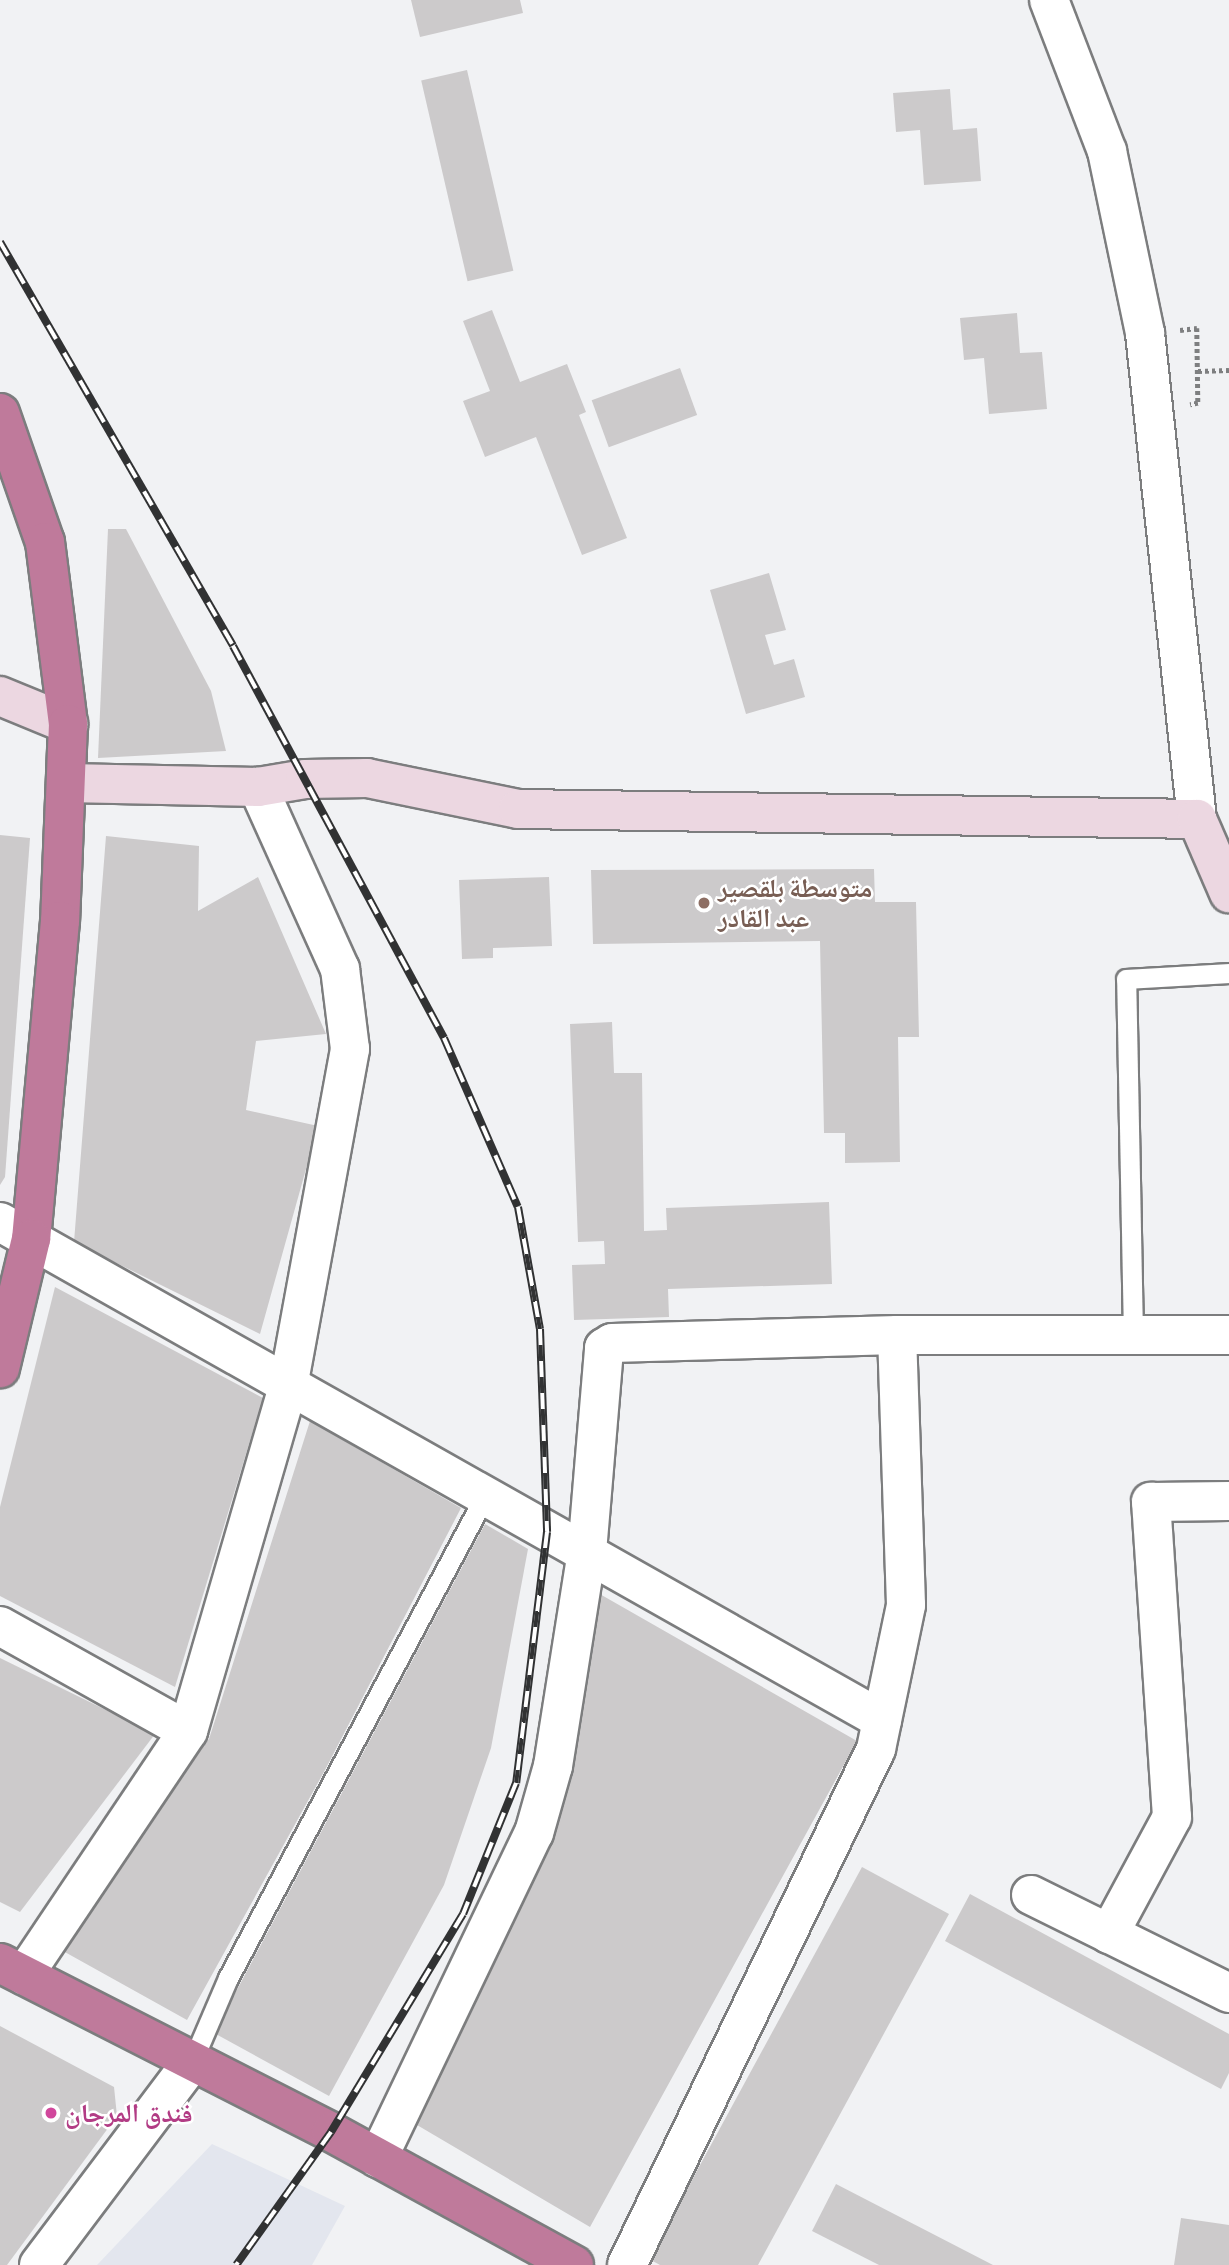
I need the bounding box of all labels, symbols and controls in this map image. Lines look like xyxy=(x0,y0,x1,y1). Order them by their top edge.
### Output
place label: متوسطة بلقصير عبد القادر xyxy=(718,872,872,934)
marker: متوسطة بلقصير عبد القادر xyxy=(696,895,712,911)
place label: فندق المرجان xyxy=(65,2097,193,2129)
marker: فندق المرجان xyxy=(43,2105,59,2121)

